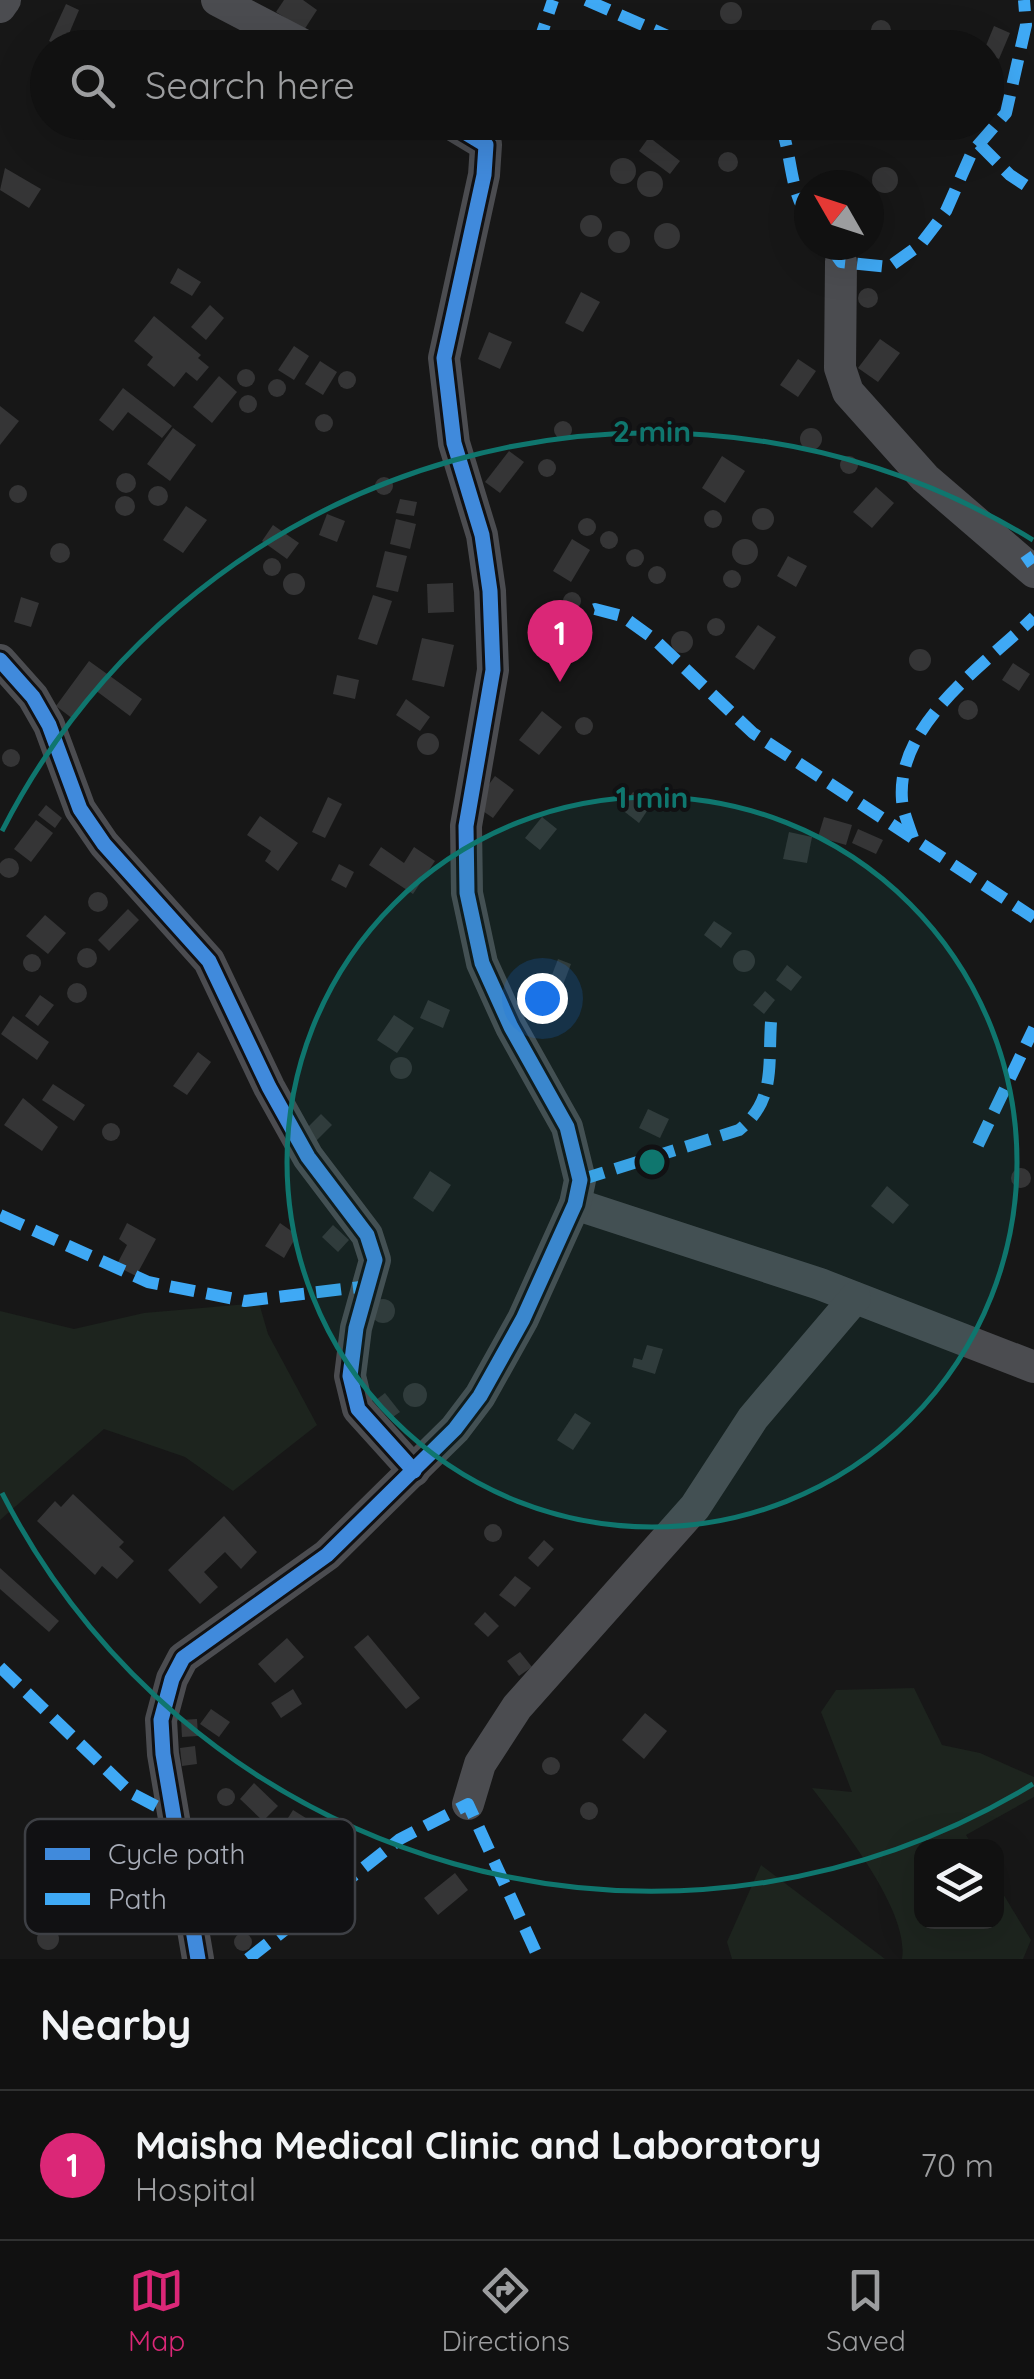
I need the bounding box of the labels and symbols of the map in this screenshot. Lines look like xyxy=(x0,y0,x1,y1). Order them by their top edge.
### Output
north arrow xyxy=(794,170,884,260)
text: 2 min xyxy=(613,412,691,450)
pin: 1 xyxy=(528,600,592,682)
text: 1 min xyxy=(616,778,688,816)
your location xyxy=(517,973,568,1024)
centre of rings xyxy=(634,1144,670,1180)
legend xyxy=(25,1819,355,1934)
text: Cycle path xyxy=(108,1836,246,1871)
text: Path xyxy=(108,1881,167,1916)

